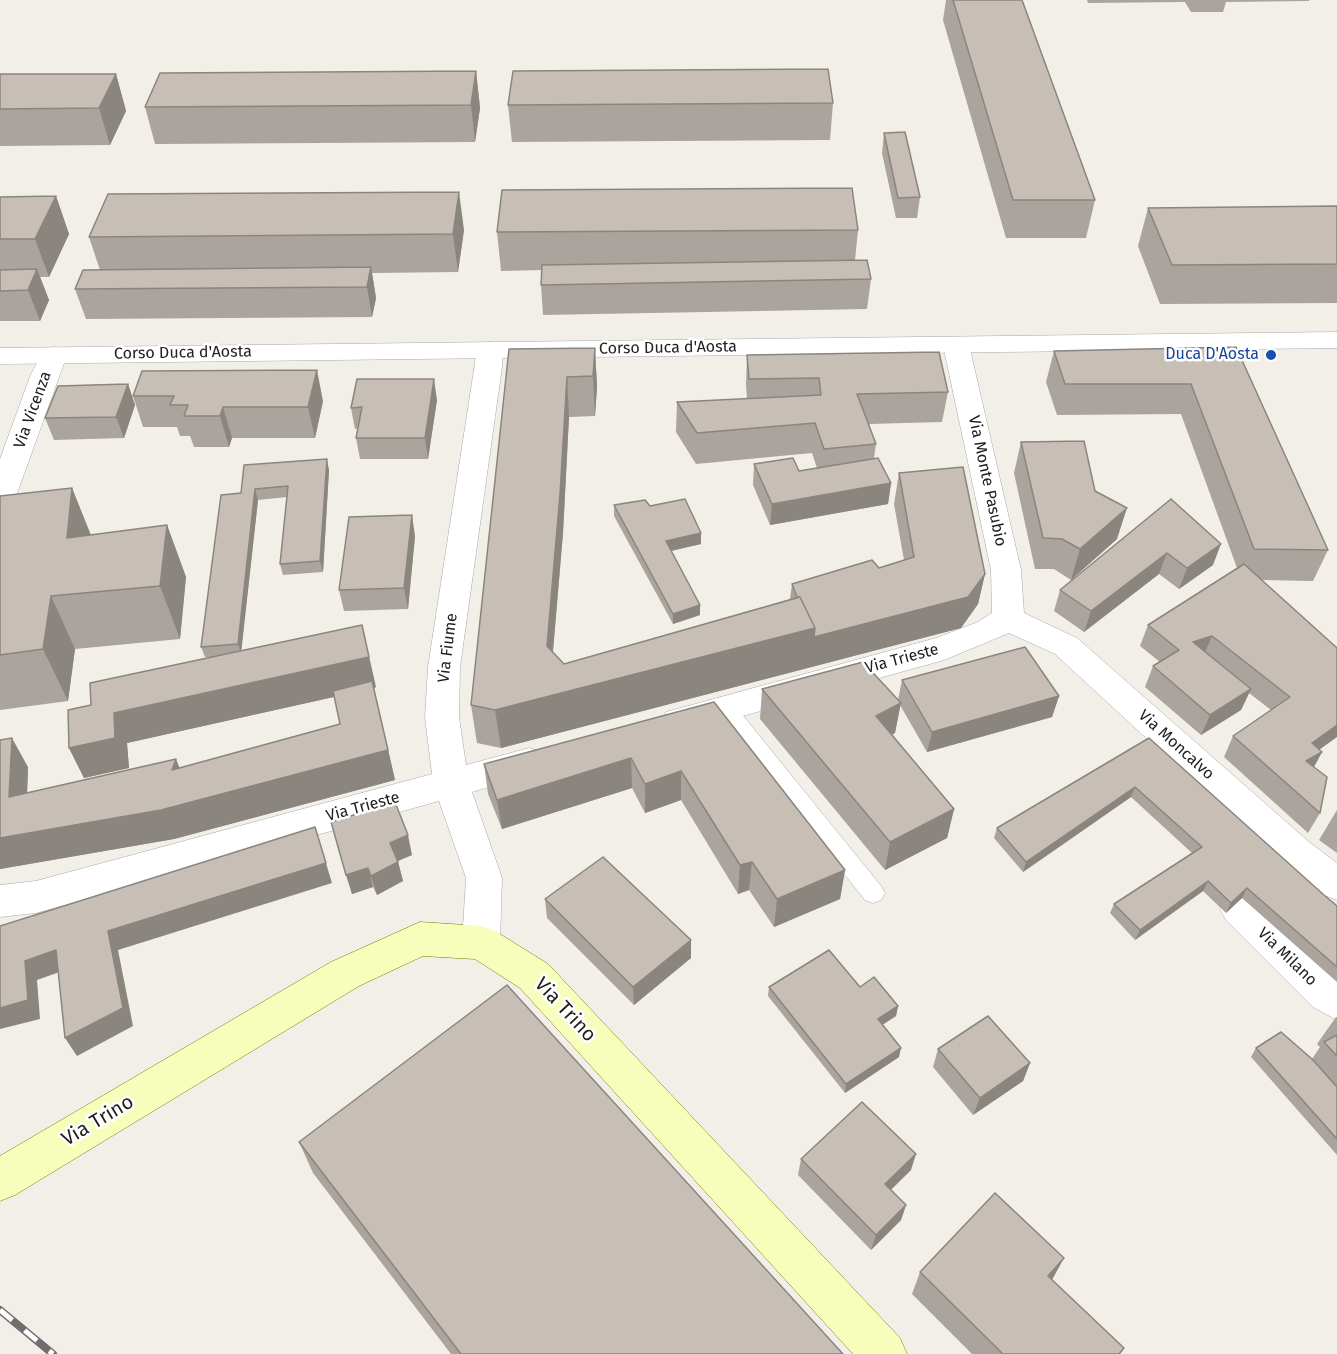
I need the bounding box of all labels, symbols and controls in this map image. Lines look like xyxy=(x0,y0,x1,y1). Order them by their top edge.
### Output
street label: Corso Duca d'Aosta xyxy=(599,337,737,359)
street label: Corso Duca d'Aosta xyxy=(114,342,252,364)
place label: Duca D'Aosta xyxy=(1165,345,1259,365)
marker: Duca D'Aosta xyxy=(1264,348,1278,362)
street label: Via Vicenza xyxy=(10,369,56,451)
street label: Via Monte Pasubio xyxy=(964,414,1010,548)
street label: Via Fiume xyxy=(434,612,462,684)
street label: Via Trieste xyxy=(863,640,941,678)
street label: Via Moncalvo xyxy=(1134,706,1218,784)
street label: Via Trieste xyxy=(324,788,402,826)
street label: Via Milano xyxy=(1253,924,1321,990)
street label: Via Trino xyxy=(529,973,601,1047)
street label: Via Trino xyxy=(58,1090,138,1152)

